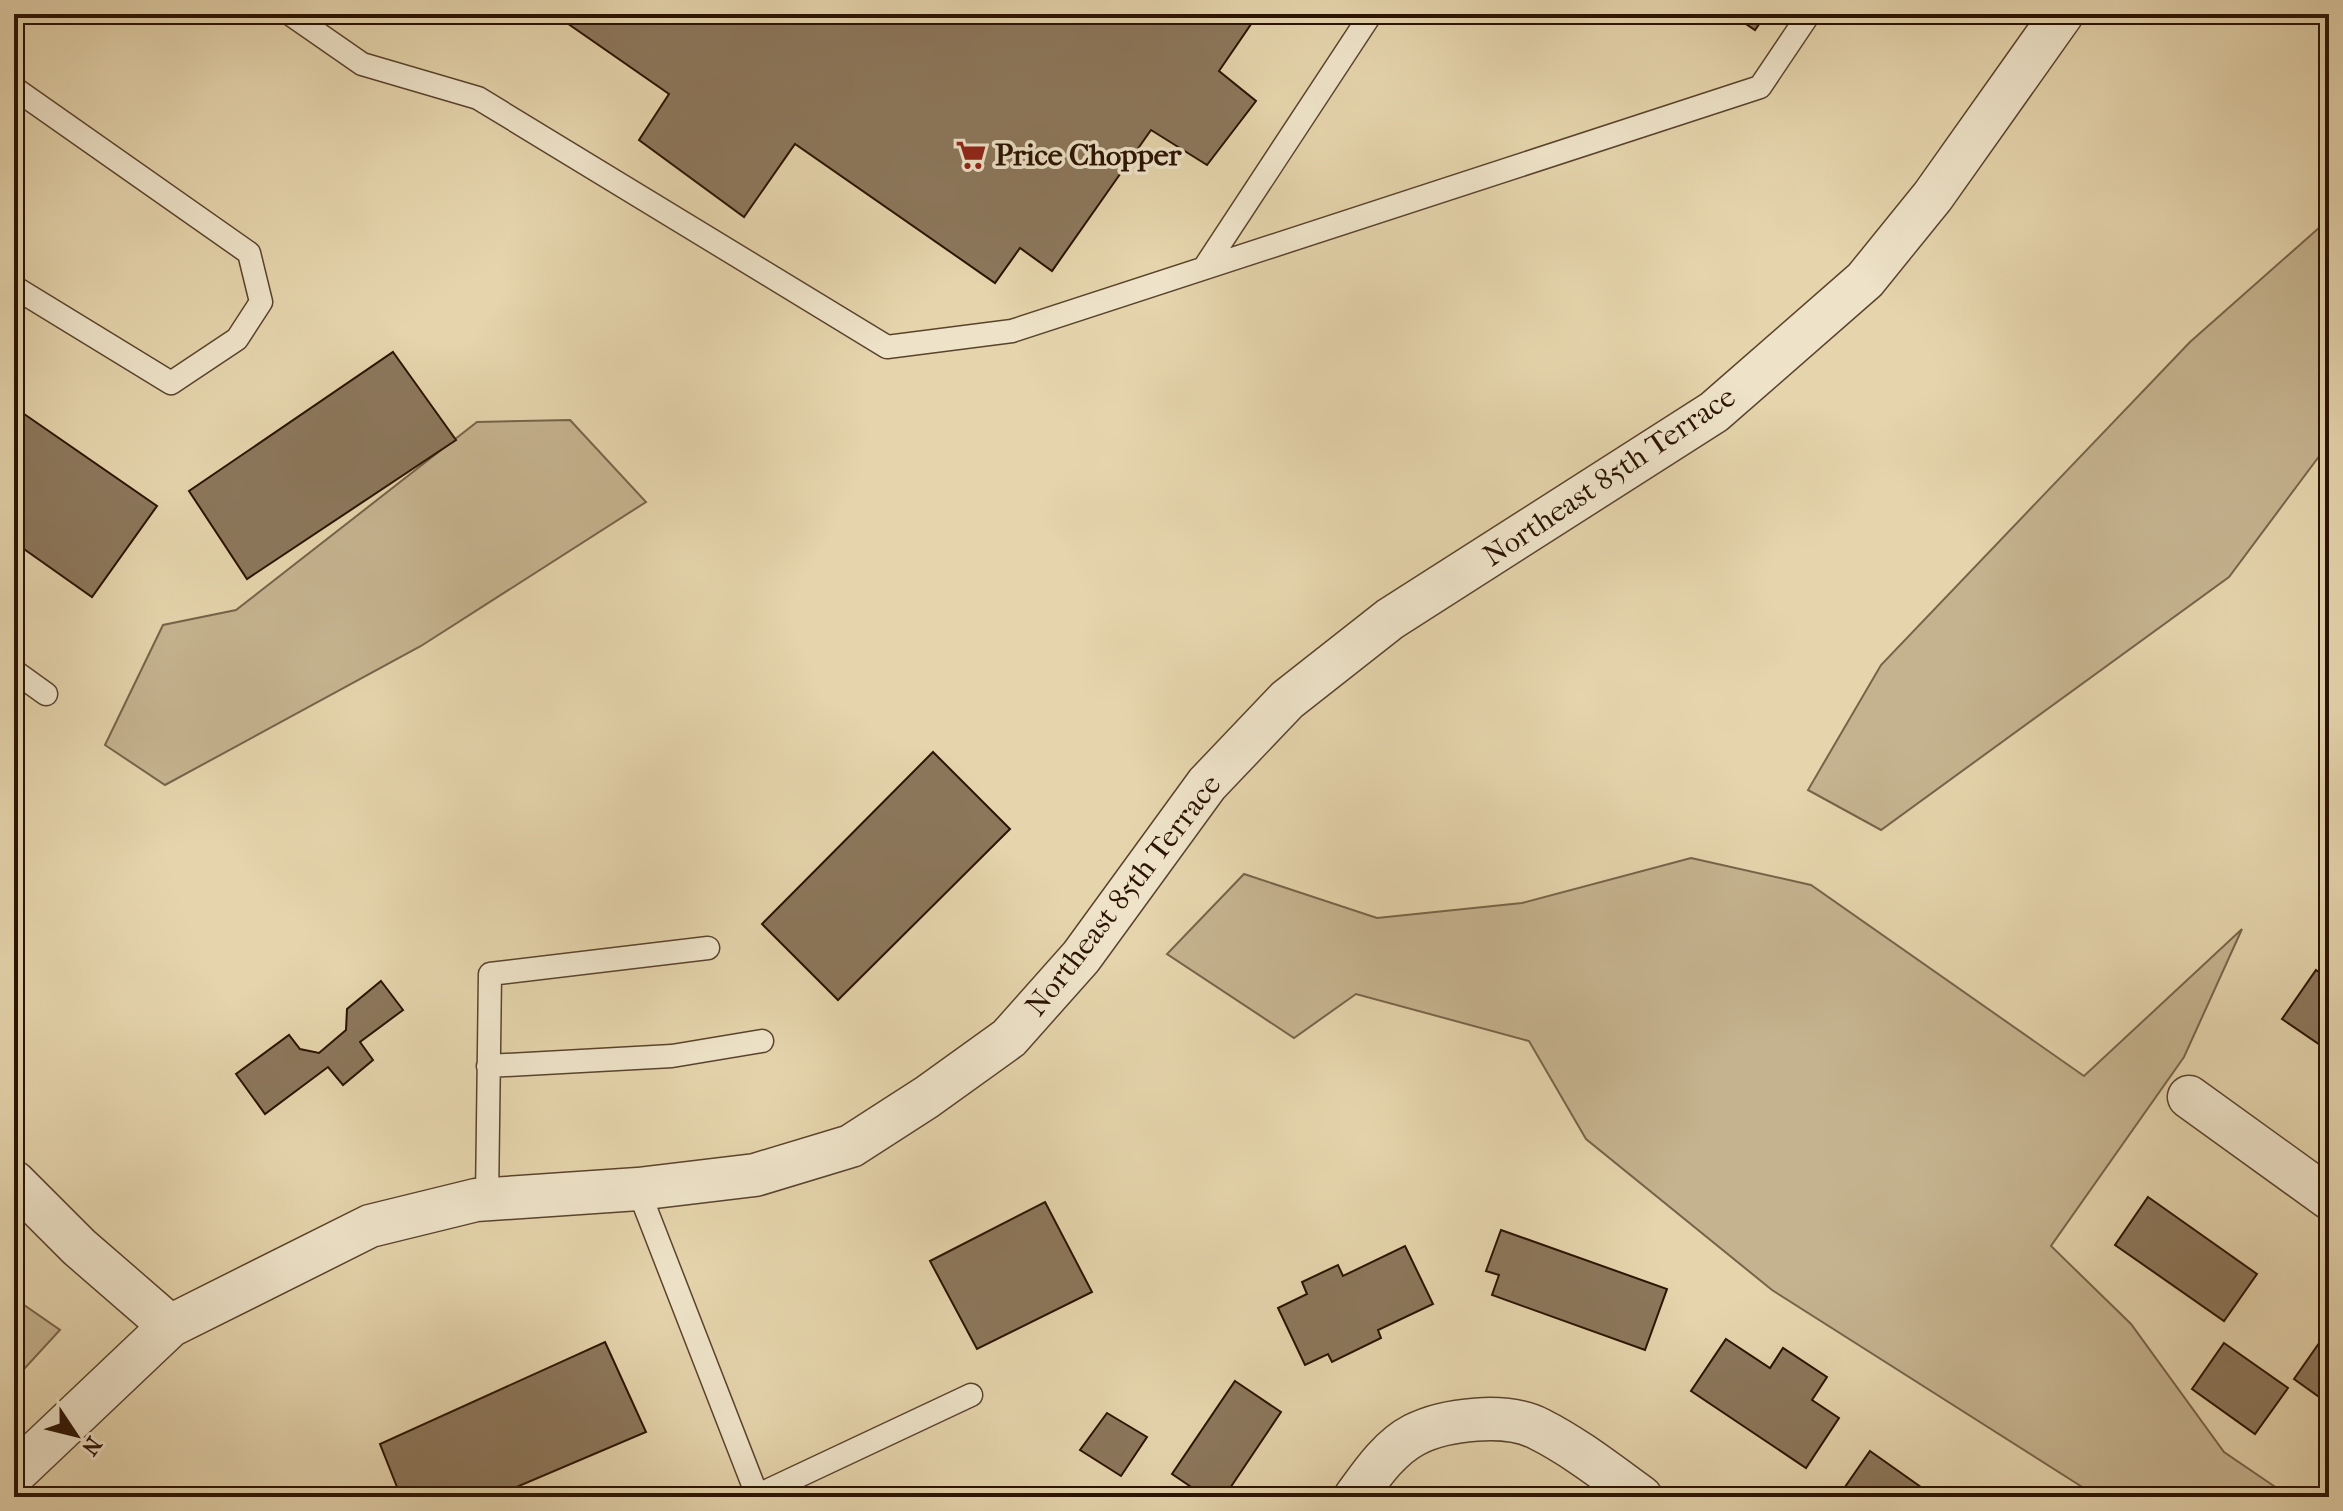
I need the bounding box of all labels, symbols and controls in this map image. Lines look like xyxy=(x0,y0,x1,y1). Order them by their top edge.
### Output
supermarket icon: Price Chopper xyxy=(954,138,988,172)
place label: Price Chopper xyxy=(995,138,1183,173)
street label: Northeast 85th Terrace xyxy=(1477,379,1742,574)
street label: Northeast 85th Terrace xyxy=(1018,768,1229,1023)
north arrow xyxy=(36,1395,116,1475)
text: N xyxy=(76,1432,107,1460)

